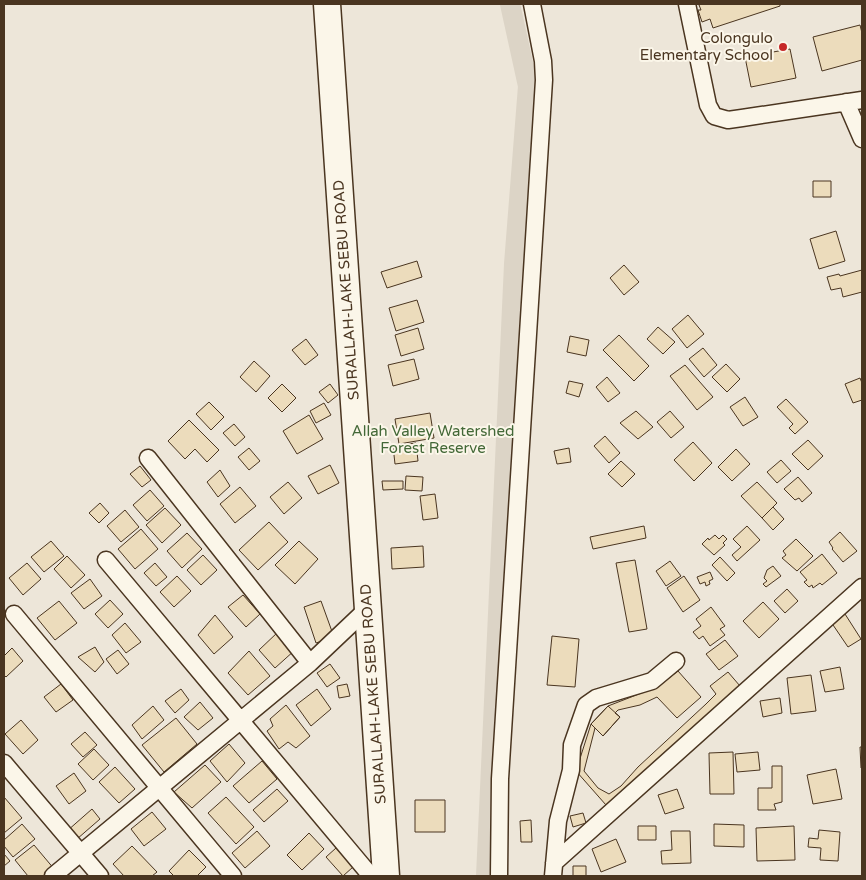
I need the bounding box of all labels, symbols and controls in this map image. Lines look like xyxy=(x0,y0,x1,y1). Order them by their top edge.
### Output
place label: Colongulo Elementary School xyxy=(640,29,773,64)
marker: Colongulo Elementary School xyxy=(777,41,789,53)
street label: SURALLAH-LAKE SEBU ROAD xyxy=(329,179,363,401)
park label: Allah Valley Watershed Forest Reserve xyxy=(352,422,514,457)
street label: SURALLAH-LAKE SEBU ROAD xyxy=(356,583,390,805)

